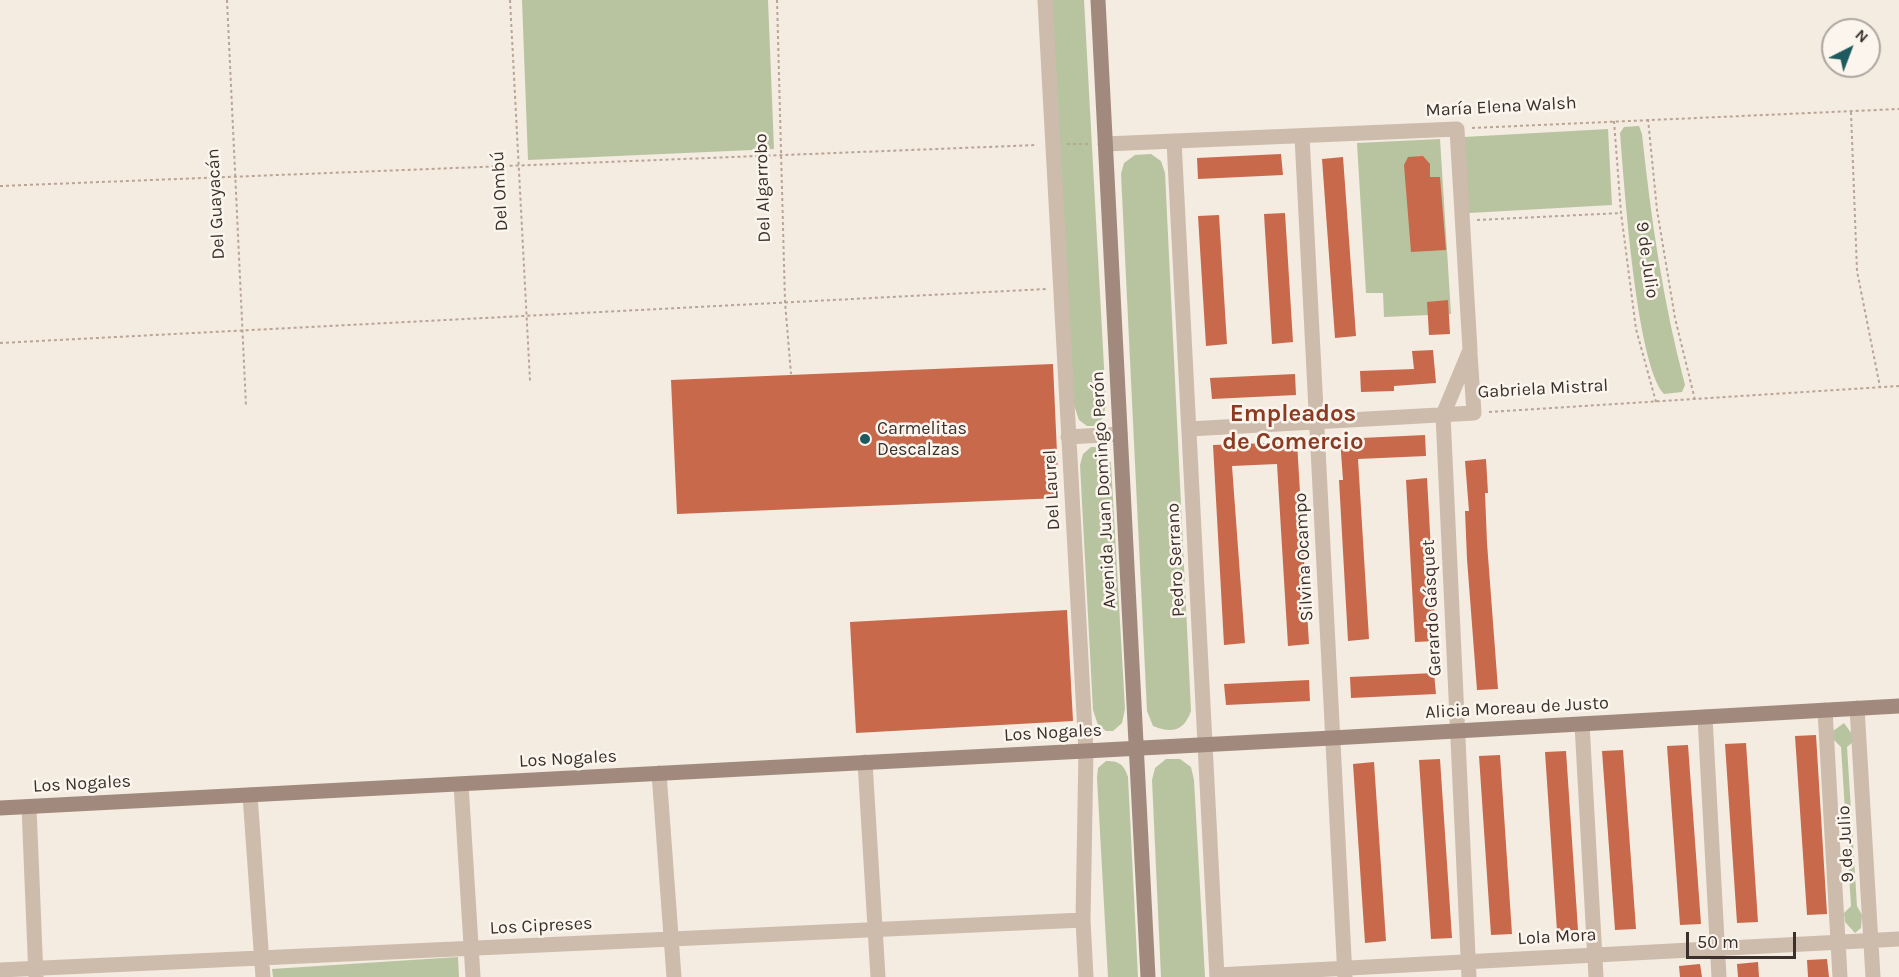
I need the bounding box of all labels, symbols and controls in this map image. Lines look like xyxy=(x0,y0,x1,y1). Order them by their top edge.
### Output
north arrow xyxy=(1821,18,1881,78)
text: N xyxy=(1851,25,1873,47)
street label: María Elena Walsh xyxy=(1425,92,1577,122)
street label: Del Algarrobo xyxy=(750,133,776,243)
street label: Del Guayacán xyxy=(202,148,230,260)
street label: Del Ombú xyxy=(487,150,513,232)
street label: 9 de Julio xyxy=(1631,220,1663,300)
street label: Avenida Juan Domingo Perón xyxy=(1087,371,1121,609)
street label: Gabriela Mistral xyxy=(1477,375,1609,403)
district label: Empleados de Comercio xyxy=(1222,400,1364,456)
place label: Carmelitas Descalzas xyxy=(877,418,967,460)
marker: Carmelitas Descalzas xyxy=(858,432,872,446)
street label: Del Laurel xyxy=(1039,449,1065,531)
street label: Silvina Ocampo xyxy=(1290,492,1318,622)
street label: Pedro Serrano xyxy=(1162,502,1190,618)
street label: Gerardo Gásquet xyxy=(1418,539,1446,677)
street label: Alicia Moreau de Justo xyxy=(1425,692,1609,724)
street label: Los Nogales xyxy=(1004,720,1102,746)
street label: Los Nogales xyxy=(519,746,617,772)
street label: Los Nogales xyxy=(33,771,131,797)
street label: 9 de Julio xyxy=(1833,805,1859,883)
street label: Los Cipreses xyxy=(489,913,593,939)
scale bar xyxy=(1689,920,1798,958)
street label: Lola Mora xyxy=(1517,924,1597,950)
text: 50 m xyxy=(1697,931,1739,953)

